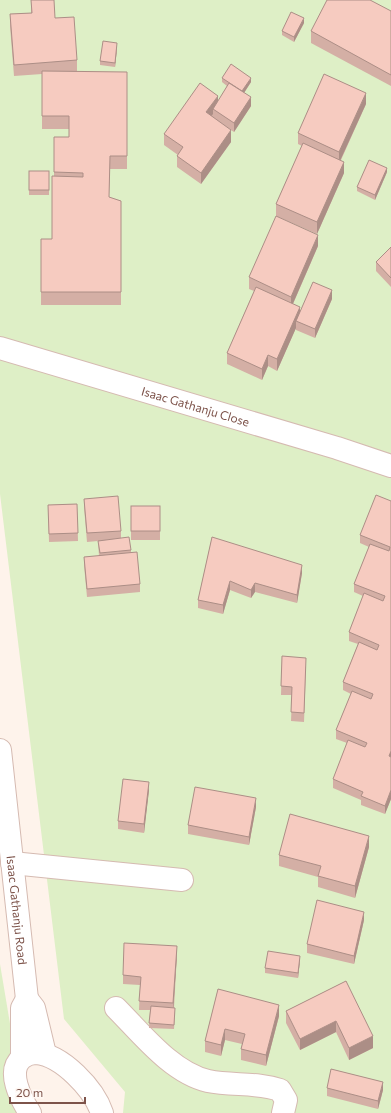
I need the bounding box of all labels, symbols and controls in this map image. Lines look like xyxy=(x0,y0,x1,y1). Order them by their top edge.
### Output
street label: Isaac Gathanju Close xyxy=(140,383,251,429)
street label: Isaac Gathanju Road xyxy=(4,855,30,965)
scale bar xyxy=(10,1079,85,1105)
text: 20 m xyxy=(16,1085,43,1099)

